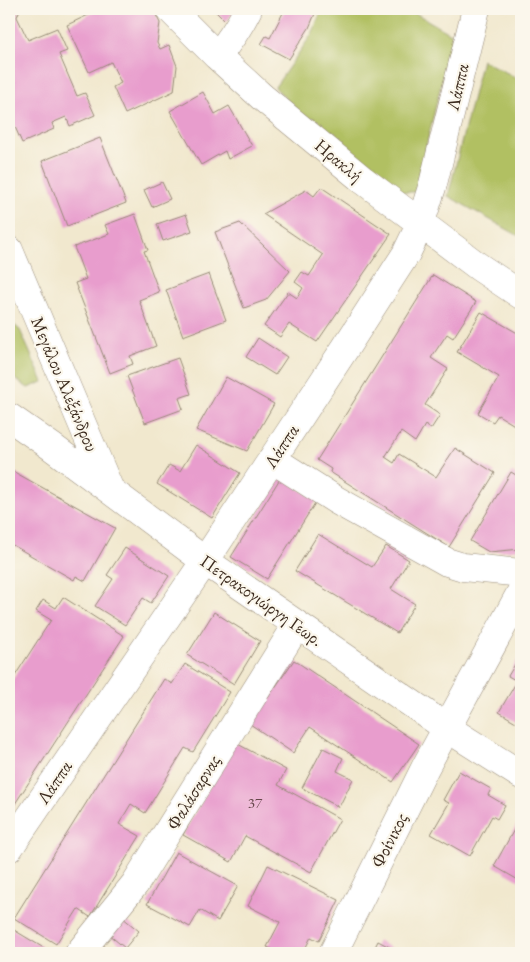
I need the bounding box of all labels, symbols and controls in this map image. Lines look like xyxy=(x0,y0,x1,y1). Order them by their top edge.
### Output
street label: Λάππα xyxy=(440,60,474,114)
street label: Ηρακλή xyxy=(310,133,368,187)
street label: Μεγάλου Αλεξάνδρου xyxy=(26,313,104,455)
street label: Λάππα xyxy=(258,419,304,473)
street label: Πετρακογιώργη Γεωρ. xyxy=(196,549,328,651)
street label: Φαλάσαρνας xyxy=(161,750,225,834)
street label: Λάππα xyxy=(31,755,77,809)
house number: 37 xyxy=(248,793,263,812)
street label: Φοίνικος xyxy=(366,809,412,871)

